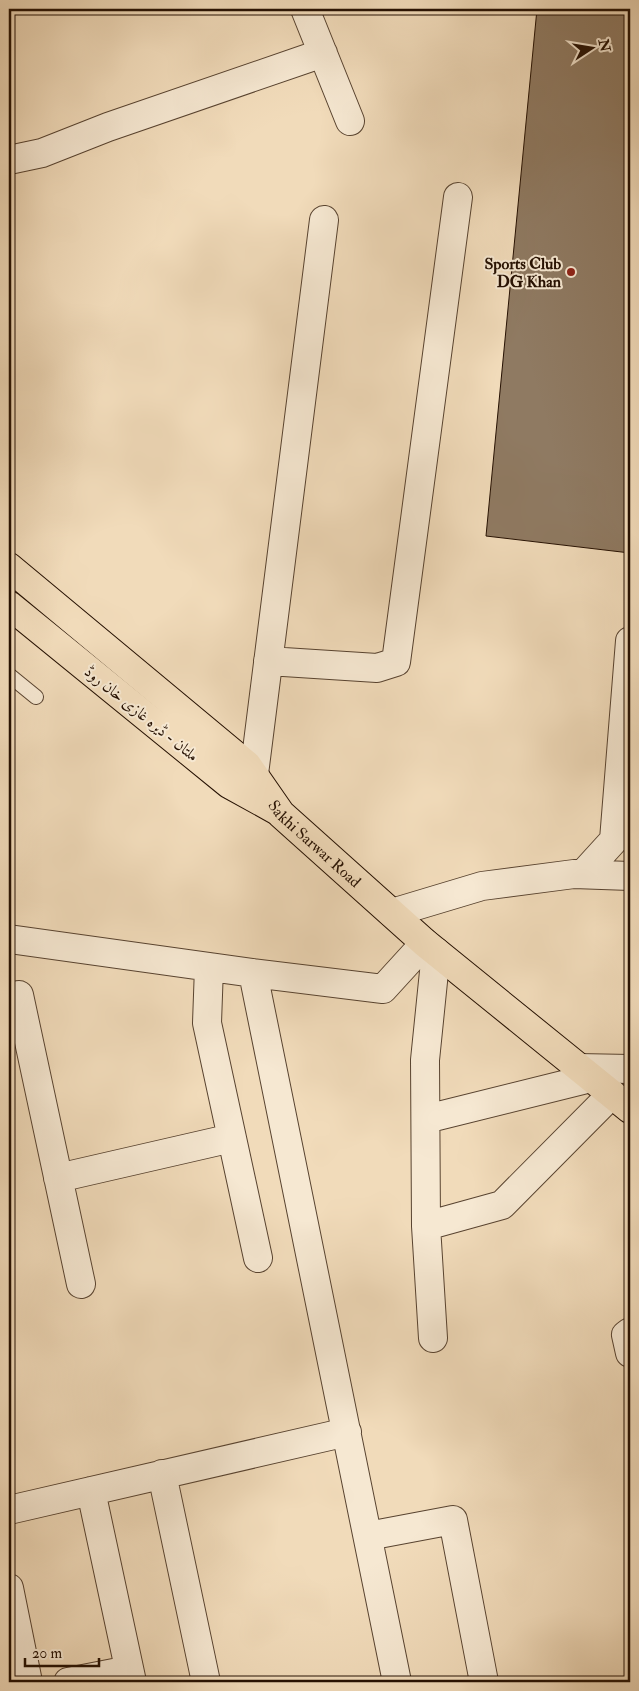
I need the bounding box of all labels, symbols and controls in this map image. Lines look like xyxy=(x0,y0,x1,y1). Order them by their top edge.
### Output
north arrow xyxy=(566,22,616,72)
text: N xyxy=(594,37,614,54)
place label: Sports Club DG Khan xyxy=(484,254,562,292)
marker: Sports Club DG Khan xyxy=(565,266,577,278)
street label: ملتان - ڈیرہ غازی خان روڈ xyxy=(80,662,203,766)
street label: Sakhi Sarwar Road xyxy=(263,796,365,892)
scale bar xyxy=(25,1636,99,1668)
text: 20 m xyxy=(32,1644,62,1663)

